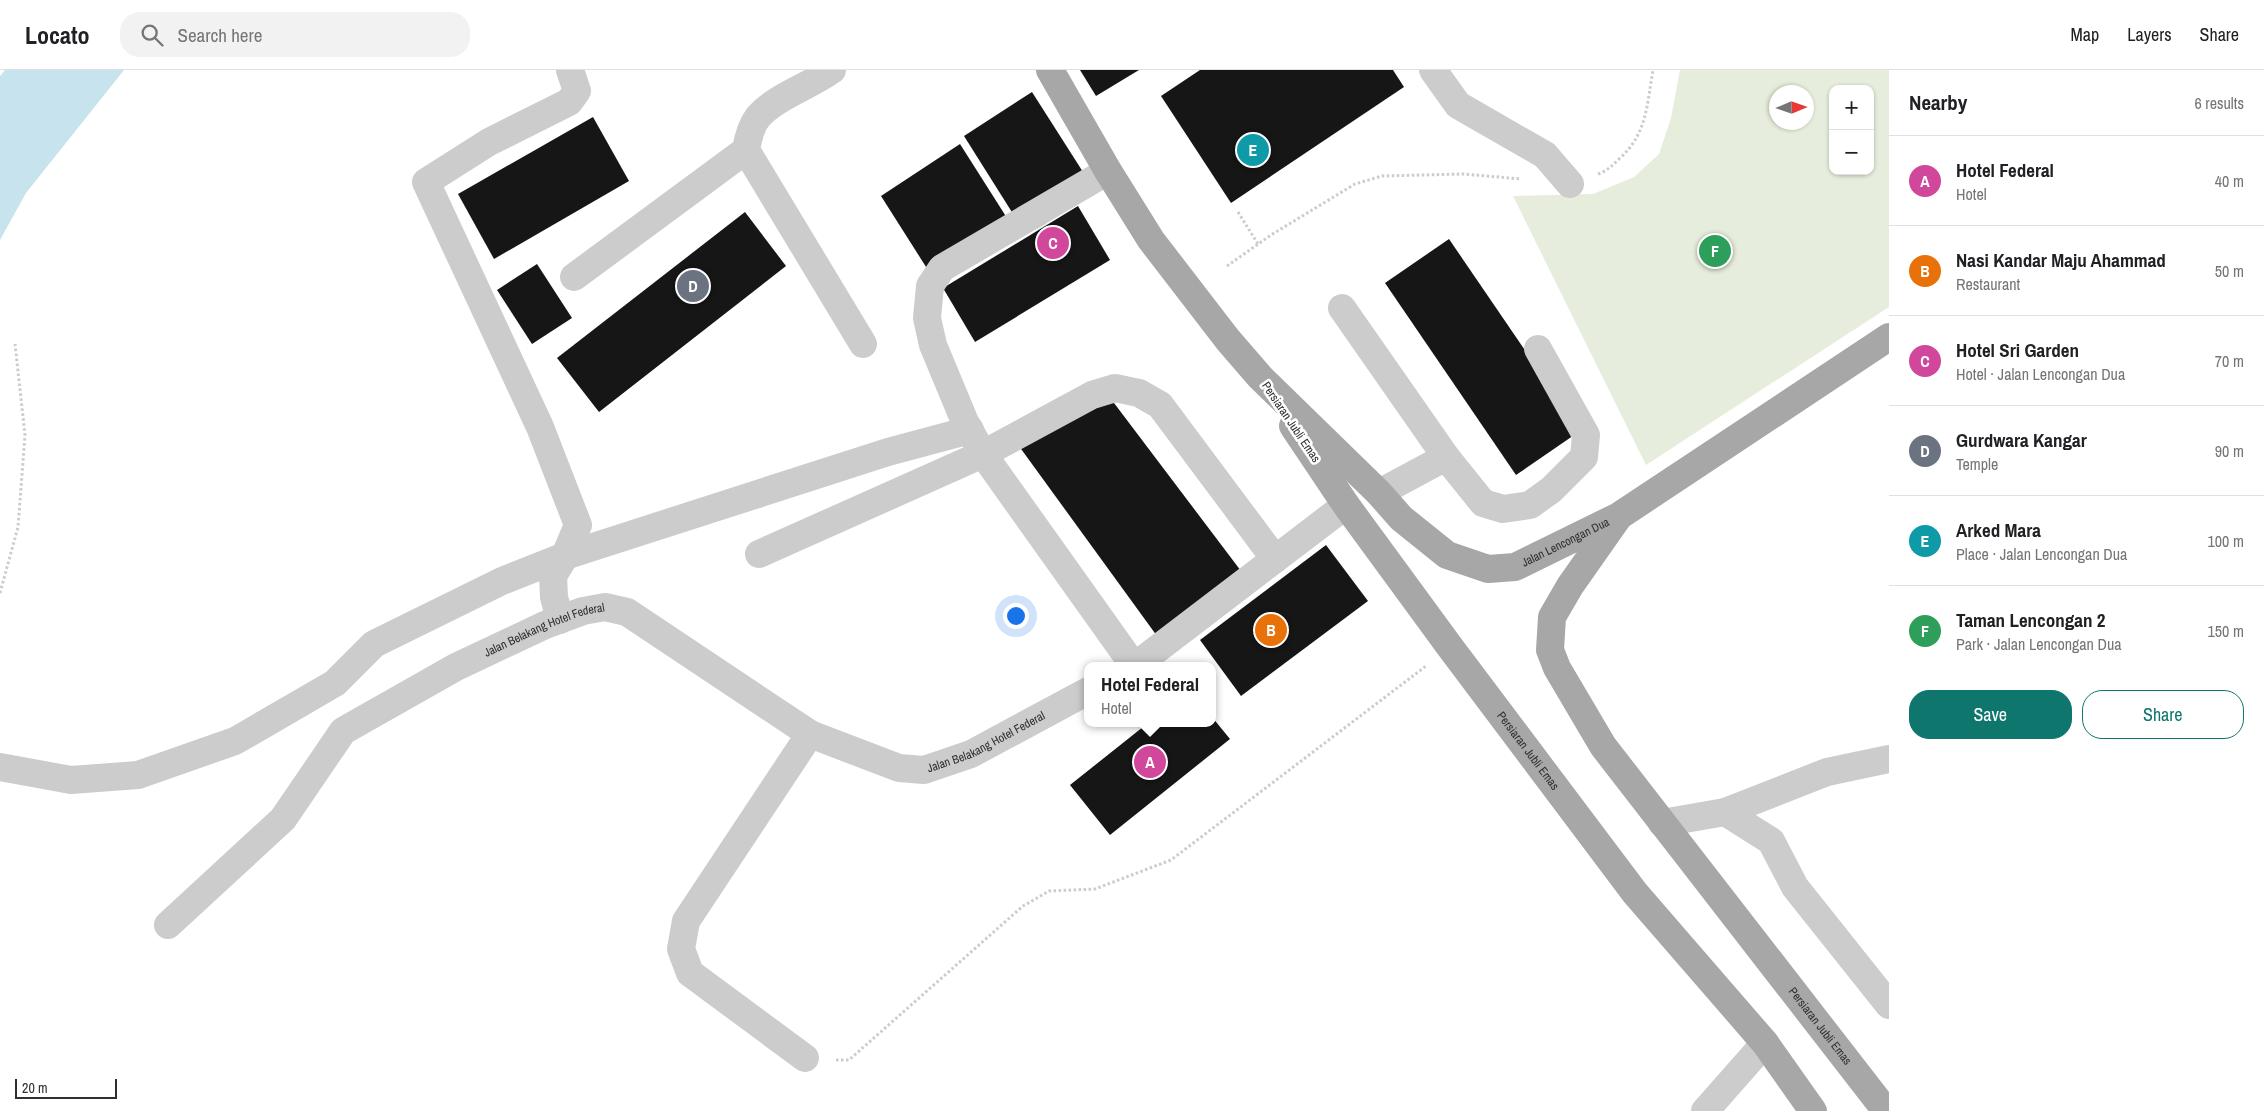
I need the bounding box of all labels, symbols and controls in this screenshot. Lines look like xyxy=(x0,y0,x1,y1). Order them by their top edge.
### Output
search box xyxy=(120,12,470,57)
text: Locato xyxy=(25,19,90,51)
icon: search xyxy=(138,21,166,49)
text: Search here xyxy=(178,22,262,48)
text: Map xyxy=(2071,22,2099,47)
text: Layers xyxy=(2127,22,2172,47)
text: Share xyxy=(2200,22,2239,47)
north arrow xyxy=(1769,85,1814,130)
map controls xyxy=(1829,85,1874,175)
button: + xyxy=(1829,85,1874,130)
text: Nearby xyxy=(1909,88,1967,117)
text: 6 results xyxy=(2194,92,2244,114)
button: − xyxy=(1829,130,1874,175)
pin: E xyxy=(1237,131,1269,169)
text: Hotel Federal xyxy=(1956,157,2054,183)
text: A xyxy=(1920,170,1930,192)
text: 40 m xyxy=(2215,170,2244,192)
text: Hotel xyxy=(1956,183,1987,205)
pin: C xyxy=(1037,224,1069,262)
pin: F xyxy=(1699,232,1731,270)
text: Nasi Kandar Maju Ahammad xyxy=(1956,247,2166,273)
text: B xyxy=(1920,260,1930,282)
text: 50 m xyxy=(2215,260,2244,282)
pin: D xyxy=(677,267,709,305)
text: Restaurant xyxy=(1956,273,2020,295)
text: Hotel Sri Garden xyxy=(1956,337,2079,363)
text: C xyxy=(1920,350,1930,372)
text: 70 m xyxy=(2215,350,2244,372)
text: Hotel · Jalan Lencongan Dua xyxy=(1956,363,2125,385)
street label: Persiaran Jubli Emas xyxy=(1258,379,1324,466)
text: Gurdwara Kangar xyxy=(1956,427,2087,453)
text: D xyxy=(1920,440,1930,462)
text: 90 m xyxy=(2215,440,2244,462)
text: Temple xyxy=(1956,453,1998,475)
street label: Jalan Lencongan Dua xyxy=(1519,514,1612,571)
text: Arked Mara xyxy=(1956,517,2041,543)
text: E xyxy=(1921,530,1929,552)
text: 100 m xyxy=(2208,530,2244,552)
text: Place · Jalan Lencongan Dua xyxy=(1956,543,2127,565)
street label: Jalan Belakang Hotel Federal xyxy=(481,599,606,661)
your location xyxy=(1003,603,1029,629)
text: Taman Lencongan 2 xyxy=(1956,607,2106,633)
pin: B xyxy=(1255,611,1287,649)
text: F xyxy=(1921,620,1929,642)
text: 150 m xyxy=(2208,620,2244,642)
text: Park · Jalan Lencongan Dua xyxy=(1956,633,2122,655)
popup xyxy=(1084,662,1216,727)
text: Hotel Federal xyxy=(1101,671,1199,697)
button: Save xyxy=(1909,690,2072,739)
button: Share xyxy=(2082,690,2244,739)
text: Hotel xyxy=(1101,697,1132,719)
street label: Jalan Belakang Hotel Federal xyxy=(925,708,1048,776)
street label: Persiaran Jubli Emas xyxy=(1493,708,1563,793)
pin: A xyxy=(1134,743,1166,781)
street label: Persiaran Jubli Emas xyxy=(1785,984,1855,1068)
scale bar xyxy=(15,1076,118,1099)
text: 20 m xyxy=(22,1079,48,1097)

